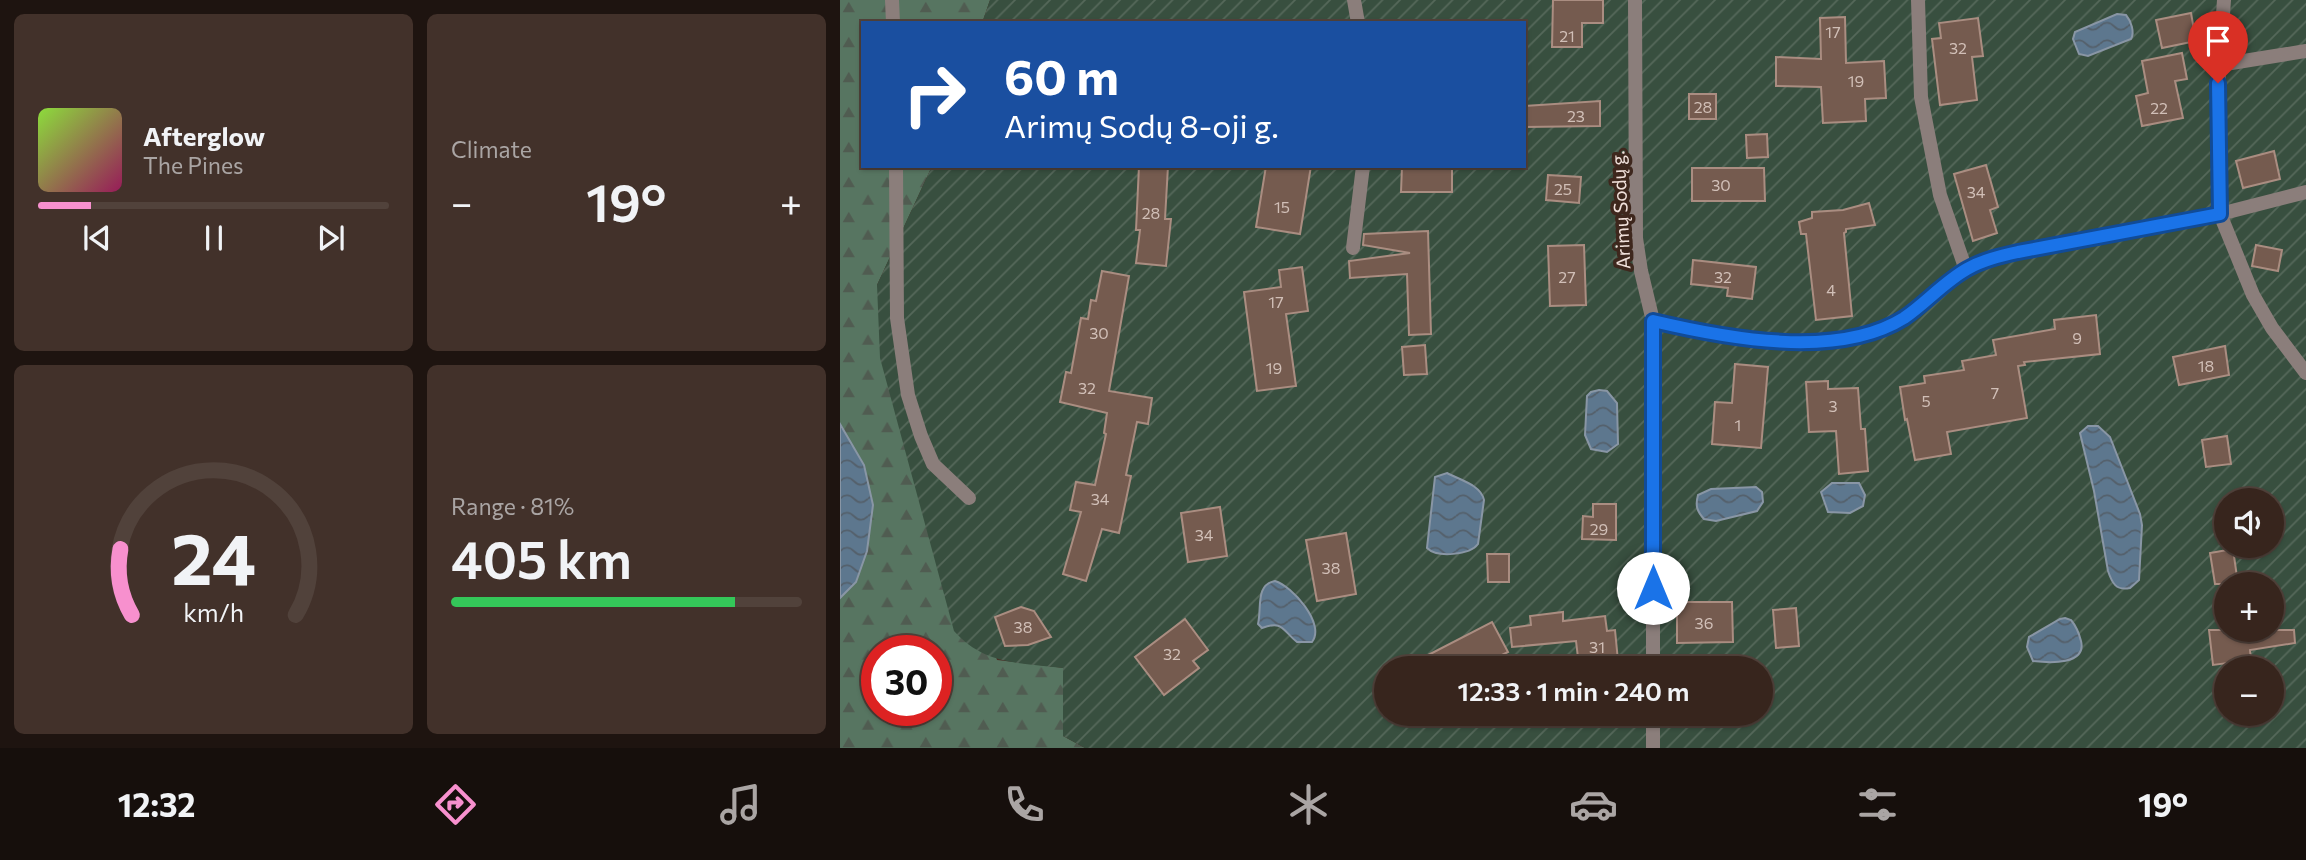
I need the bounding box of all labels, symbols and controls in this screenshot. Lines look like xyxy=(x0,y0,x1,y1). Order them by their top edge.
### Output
pin xyxy=(2188,11,2248,83)
house number: 17 xyxy=(1825,22,1841,41)
icon: arrive xyxy=(2199,22,2237,60)
house number: 21 xyxy=(1559,26,1575,45)
house number: 32 xyxy=(1949,38,1967,57)
text: 60 m xyxy=(1004,45,1119,105)
icon: right xyxy=(889,49,980,140)
house number: 19 xyxy=(1848,71,1864,90)
house number: 28 xyxy=(1694,97,1712,116)
house number: 22 xyxy=(2150,98,2168,117)
text: Arimų Sodų 8-oji g. xyxy=(1004,105,1279,145)
house number: 23 xyxy=(1567,106,1585,125)
text: Afterglow xyxy=(143,120,265,151)
text: Climate xyxy=(451,135,532,163)
street label: Arimų Sodų g. xyxy=(1605,150,1635,270)
text: The Pines xyxy=(143,151,244,179)
text: 19° xyxy=(586,169,666,233)
house number: 30 xyxy=(1711,175,1731,194)
text: − xyxy=(451,178,473,225)
text: + xyxy=(780,178,802,225)
house number: 25 xyxy=(1554,179,1572,198)
house number: 34 xyxy=(1967,182,1986,201)
house number: 15 xyxy=(1274,197,1290,216)
house number: 28 xyxy=(1142,203,1160,222)
icon: previous xyxy=(78,219,116,257)
icon: pause xyxy=(195,219,233,257)
icon: next xyxy=(312,219,350,257)
house number: 27 xyxy=(1558,267,1576,286)
house number: 32 xyxy=(1714,267,1732,286)
house number: 4 xyxy=(1826,280,1836,299)
house number: 17 xyxy=(1268,292,1284,311)
house number: 30 xyxy=(1089,323,1109,342)
house number: 9 xyxy=(2072,328,2082,347)
house number: 18 xyxy=(2198,356,2214,375)
house number: 19 xyxy=(1266,358,1282,377)
house number: 32 xyxy=(1078,378,1096,397)
house number: 7 xyxy=(1991,383,1999,402)
house number: 5 xyxy=(1921,391,1931,410)
house number: 3 xyxy=(1828,396,1838,415)
house number: 1 xyxy=(1735,415,1741,434)
map controls xyxy=(2214,488,2284,726)
button: sound xyxy=(2214,488,2284,558)
house number: 34 xyxy=(1091,489,1110,508)
text: Range · 81% xyxy=(451,492,574,520)
text: 24 xyxy=(171,512,256,601)
house number: 29 xyxy=(1590,519,1608,538)
house number: 34 xyxy=(1195,525,1214,544)
text: 405 km xyxy=(451,526,632,590)
position arrow xyxy=(1616,551,1690,625)
house number: 38 xyxy=(1322,558,1340,577)
button: + xyxy=(2214,572,2284,642)
text: km/h xyxy=(183,597,244,627)
house number: 36 xyxy=(1695,613,1713,632)
house number: 38 xyxy=(1014,617,1032,636)
speed limit sign: 30 xyxy=(861,635,952,726)
house number: 31 xyxy=(1589,637,1605,656)
house number: 32 xyxy=(1163,644,1181,663)
button: − xyxy=(2214,656,2284,726)
text: 12:33 · 1 min · 240 m xyxy=(1457,675,1690,706)
icon: directions xyxy=(431,780,480,829)
icon: music xyxy=(716,780,765,829)
icon: phone xyxy=(1000,780,1049,829)
icon: climate xyxy=(1284,780,1333,829)
icon: car xyxy=(1569,780,1618,829)
icon: filters xyxy=(1853,780,1902,829)
text: 12:32 xyxy=(118,784,196,824)
text: 19° xyxy=(2138,784,2188,824)

